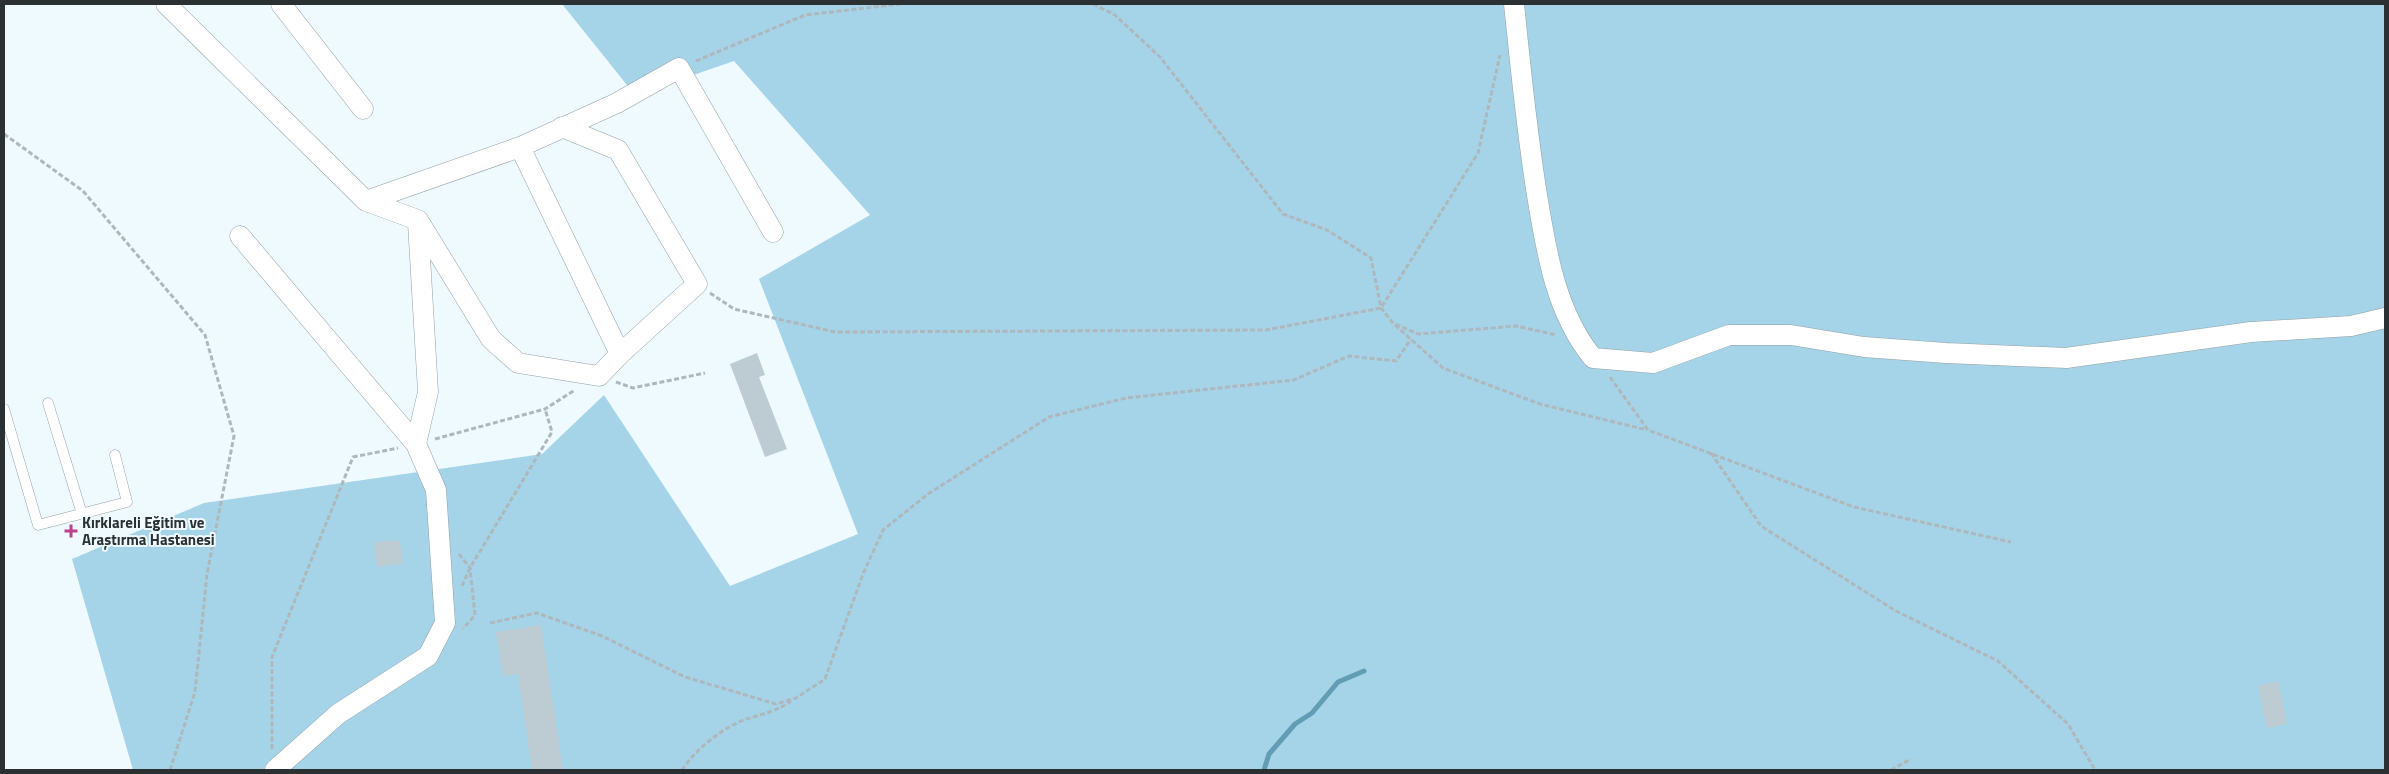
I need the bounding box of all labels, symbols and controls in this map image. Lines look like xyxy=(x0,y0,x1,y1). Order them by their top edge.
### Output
place label: Kırklareli Eğitim ve Araştırma Hastanesi xyxy=(82,511,215,551)
marker: Kırklareli Eğitim ve Araştırma Hastanesi xyxy=(64,524,78,538)

